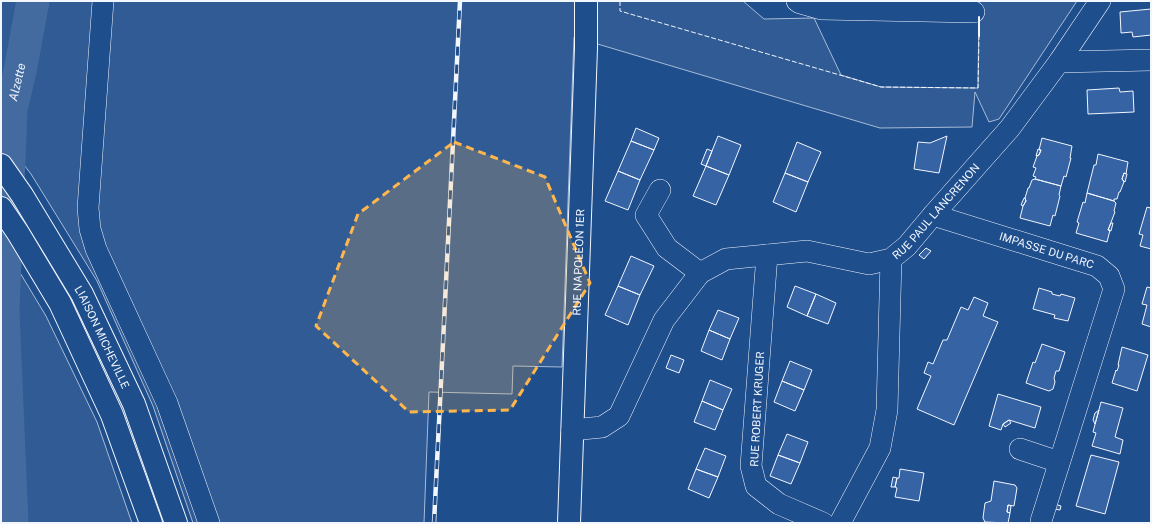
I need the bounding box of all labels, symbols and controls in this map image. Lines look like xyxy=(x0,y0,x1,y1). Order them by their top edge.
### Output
water label: Alzette xyxy=(6,62,28,102)
street label: RUE PAUL LANCRENON xyxy=(890,161,982,262)
street label: RUE NAPOLÉON 1ER xyxy=(570,209,586,316)
street label: IMPASSE DU PARC xyxy=(998,230,1095,271)
street label: LIAISON MICHEVILLE xyxy=(72,283,132,391)
street label: RUE ROBERT KRUGER xyxy=(748,351,766,467)

